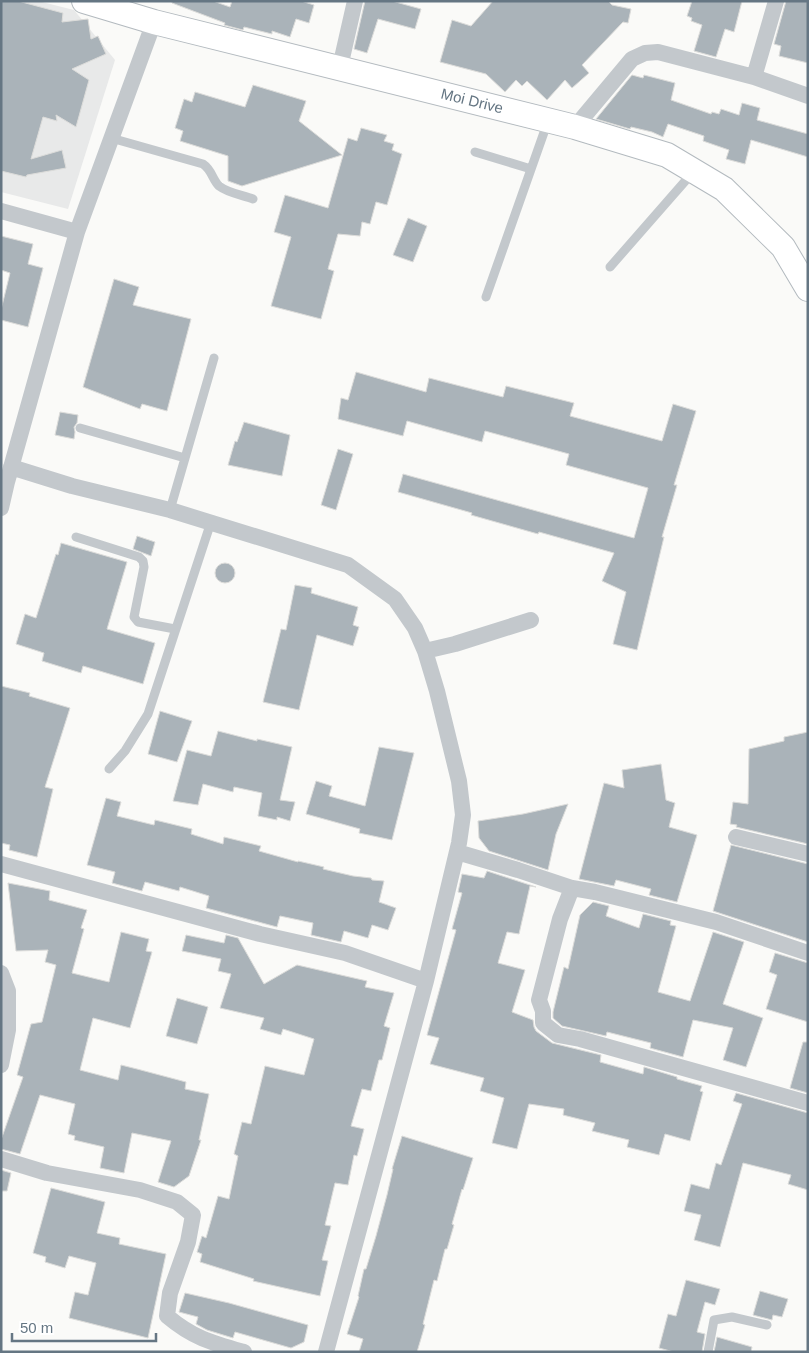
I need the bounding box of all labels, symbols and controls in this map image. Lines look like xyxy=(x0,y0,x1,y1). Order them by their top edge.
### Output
street label: Moi Drive xyxy=(439,85,505,116)
scale bar xyxy=(12,1310,156,1342)
text: 50 m xyxy=(20,1319,53,1336)

